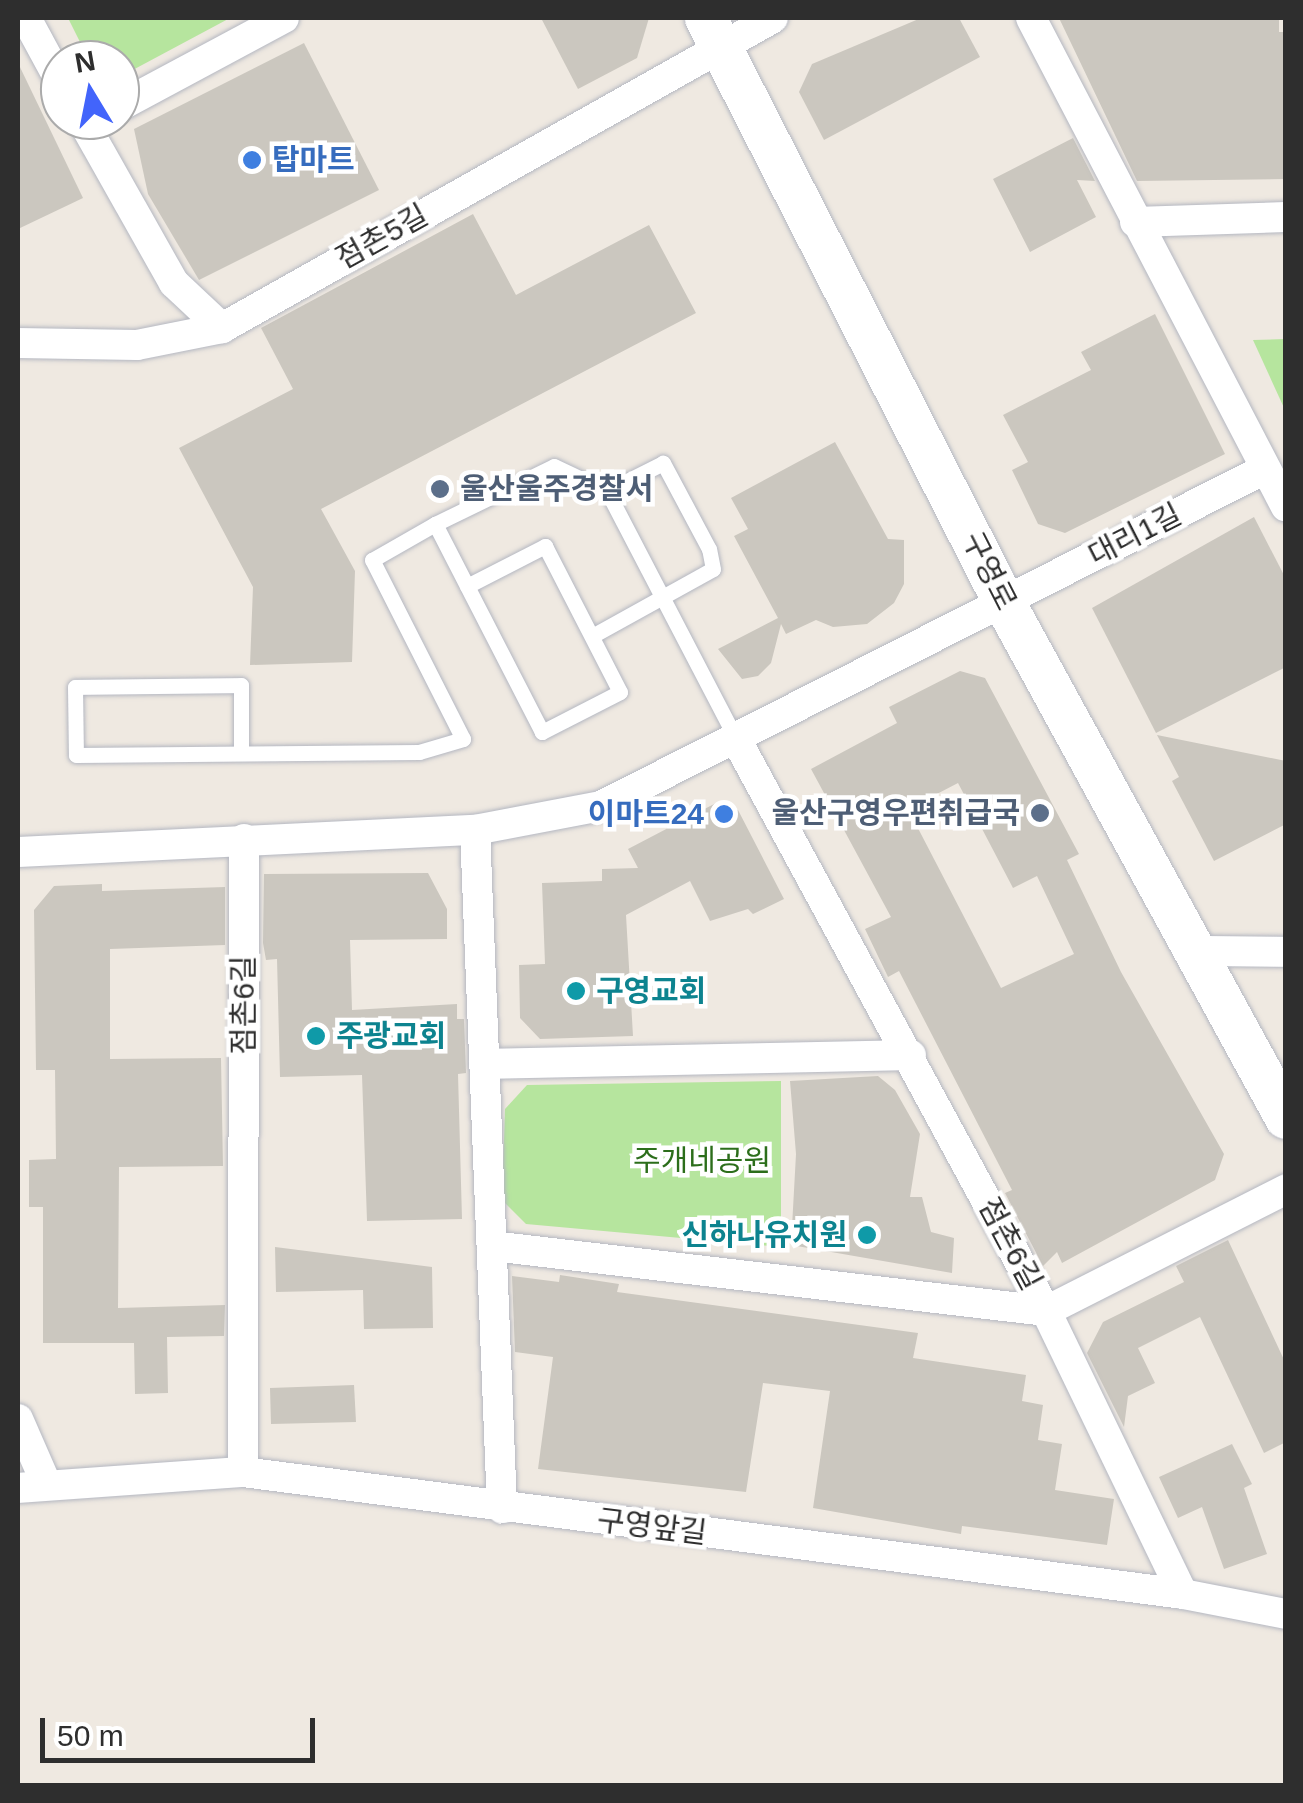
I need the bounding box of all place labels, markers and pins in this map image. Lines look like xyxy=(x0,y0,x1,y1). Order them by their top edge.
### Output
place label: 탑마트 xyxy=(272,142,355,178)
marker: 탑마트 xyxy=(241,149,263,171)
place label: 울산울주경찰서 xyxy=(460,471,653,507)
marker: 울산울주경찰서 xyxy=(429,478,451,500)
place label: 울산구영우편취급국 xyxy=(772,795,1020,831)
place label: 이마트24 xyxy=(588,796,704,832)
marker: 울산구영우편취급국 xyxy=(1029,802,1051,824)
marker: 이마트24 xyxy=(713,803,735,825)
place label: 구영교회 xyxy=(596,973,706,1009)
marker: 구영교회 xyxy=(565,980,587,1002)
place label: 주광교회 xyxy=(336,1018,446,1054)
marker: 주광교회 xyxy=(305,1025,327,1047)
place label: 신하나유치원 xyxy=(681,1217,847,1253)
marker: 신하나유치원 xyxy=(856,1224,878,1246)

